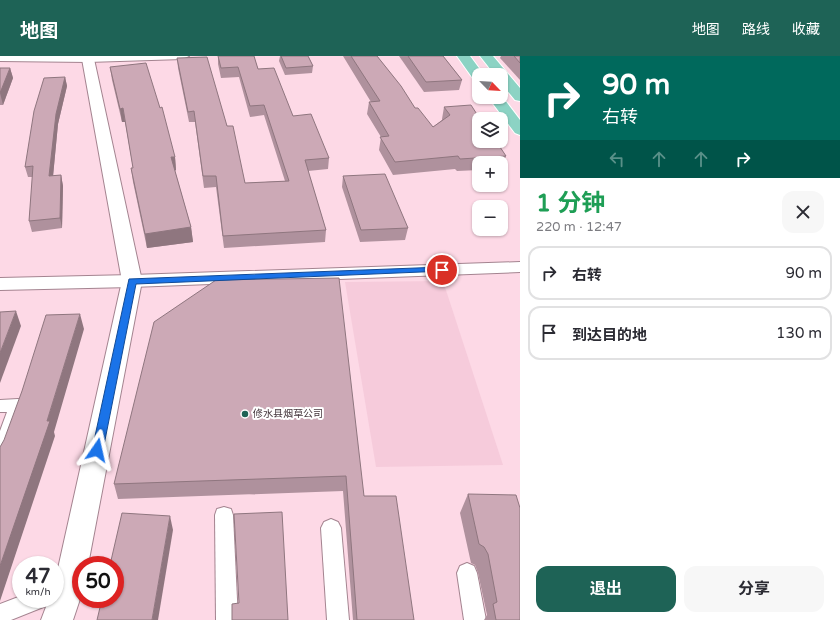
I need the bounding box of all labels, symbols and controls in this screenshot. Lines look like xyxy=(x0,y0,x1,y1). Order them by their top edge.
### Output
text: 地图 xyxy=(20,20,58,42)
text: 地图 xyxy=(692,21,720,38)
text: 路线 xyxy=(742,21,770,38)
text: 收藏 xyxy=(792,21,820,38)
north arrow xyxy=(472,68,508,104)
map controls xyxy=(472,68,508,236)
text: 90 m xyxy=(602,68,670,102)
icon: right xyxy=(536,72,588,124)
text: 右转 xyxy=(602,106,638,128)
button: layers xyxy=(472,112,508,148)
icon: left xyxy=(606,148,628,170)
icon: ahead xyxy=(648,148,670,170)
icon: ahead xyxy=(690,148,712,170)
icon: right xyxy=(732,148,754,170)
button: + xyxy=(472,156,508,192)
text: 1 分钟 xyxy=(536,189,605,218)
button: close xyxy=(782,191,824,233)
button: − xyxy=(472,200,508,236)
text: 220 m · 12:47 xyxy=(536,219,622,235)
pin xyxy=(425,253,459,287)
icon: arrive xyxy=(431,259,453,281)
icon: right xyxy=(538,262,560,284)
text: 90 m xyxy=(785,264,822,282)
text: 右转 xyxy=(572,266,602,284)
icon: arrive xyxy=(538,322,560,344)
text: 130 m xyxy=(776,324,822,342)
text: 到达目的地 xyxy=(572,326,647,344)
place label: 修水县烟草公司 xyxy=(252,408,323,420)
marker: 修水县烟草公司 xyxy=(240,409,250,419)
position arrow xyxy=(76,429,118,471)
speed limit sign: 50 xyxy=(72,556,124,608)
text: 47 xyxy=(25,565,51,589)
button: 退出 xyxy=(536,566,676,612)
button: 分享 xyxy=(684,566,824,612)
text: km/h xyxy=(25,586,51,598)

